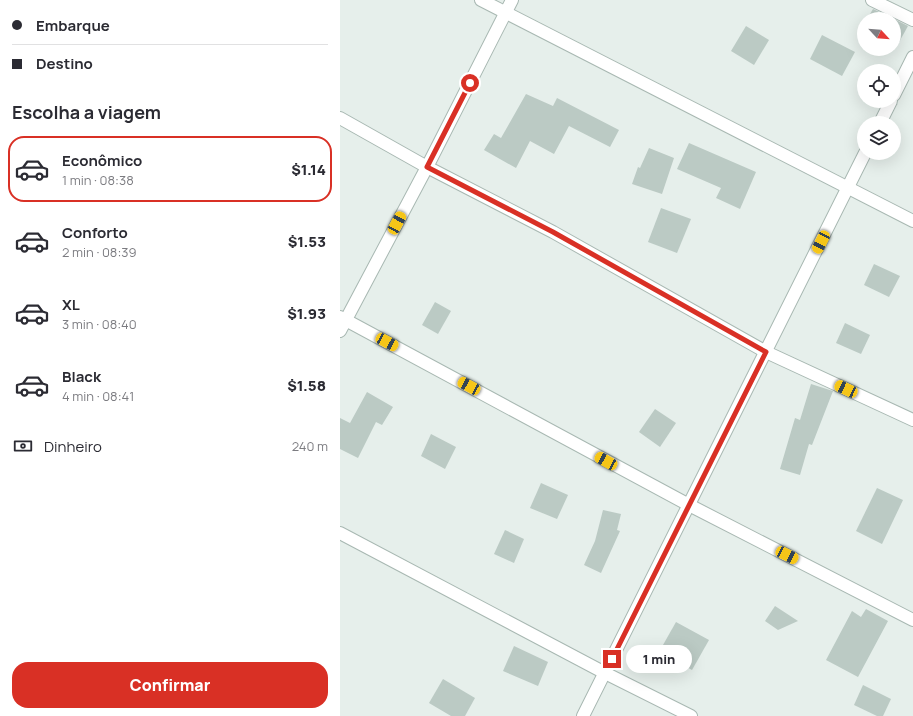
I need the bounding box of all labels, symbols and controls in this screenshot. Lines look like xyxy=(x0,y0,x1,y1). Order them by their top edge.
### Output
north arrow xyxy=(857,12,901,56)
map controls xyxy=(857,12,901,160)
text: Embarque xyxy=(36,15,110,36)
text: Destino xyxy=(36,53,93,74)
button: locate xyxy=(857,64,901,108)
route start xyxy=(461,74,479,92)
text: Escolha a viagem xyxy=(12,100,161,124)
button: layers xyxy=(857,116,901,160)
text: Econômico xyxy=(62,150,142,171)
icon: car xyxy=(14,151,50,187)
text: $1.14 xyxy=(291,159,326,180)
text: 1 min · 08:38 xyxy=(62,171,134,189)
car xyxy=(386,210,408,236)
text: Conforto xyxy=(62,222,128,243)
icon: car xyxy=(14,223,50,259)
car xyxy=(810,229,832,255)
text: $1.53 xyxy=(288,231,326,252)
text: 2 min · 08:39 xyxy=(62,243,137,261)
text: XL xyxy=(62,294,80,315)
icon: car xyxy=(14,295,50,331)
text: $1.93 xyxy=(287,303,326,324)
text: 3 min · 08:40 xyxy=(62,315,137,333)
car xyxy=(374,331,400,353)
text: Black xyxy=(62,366,101,387)
icon: car xyxy=(14,367,50,403)
text: $1.58 xyxy=(287,375,326,396)
car xyxy=(456,375,482,397)
car xyxy=(833,378,859,400)
text: 4 min · 08:41 xyxy=(62,387,134,405)
icon: cash xyxy=(12,435,34,457)
text: Dinheiro xyxy=(44,436,102,457)
text: 240 m xyxy=(292,437,328,455)
car xyxy=(593,450,619,472)
car xyxy=(774,544,800,566)
callout: 1 min xyxy=(626,645,692,673)
route end xyxy=(603,650,621,668)
text: 1 min xyxy=(643,650,675,668)
button: Confirmar xyxy=(12,662,328,708)

